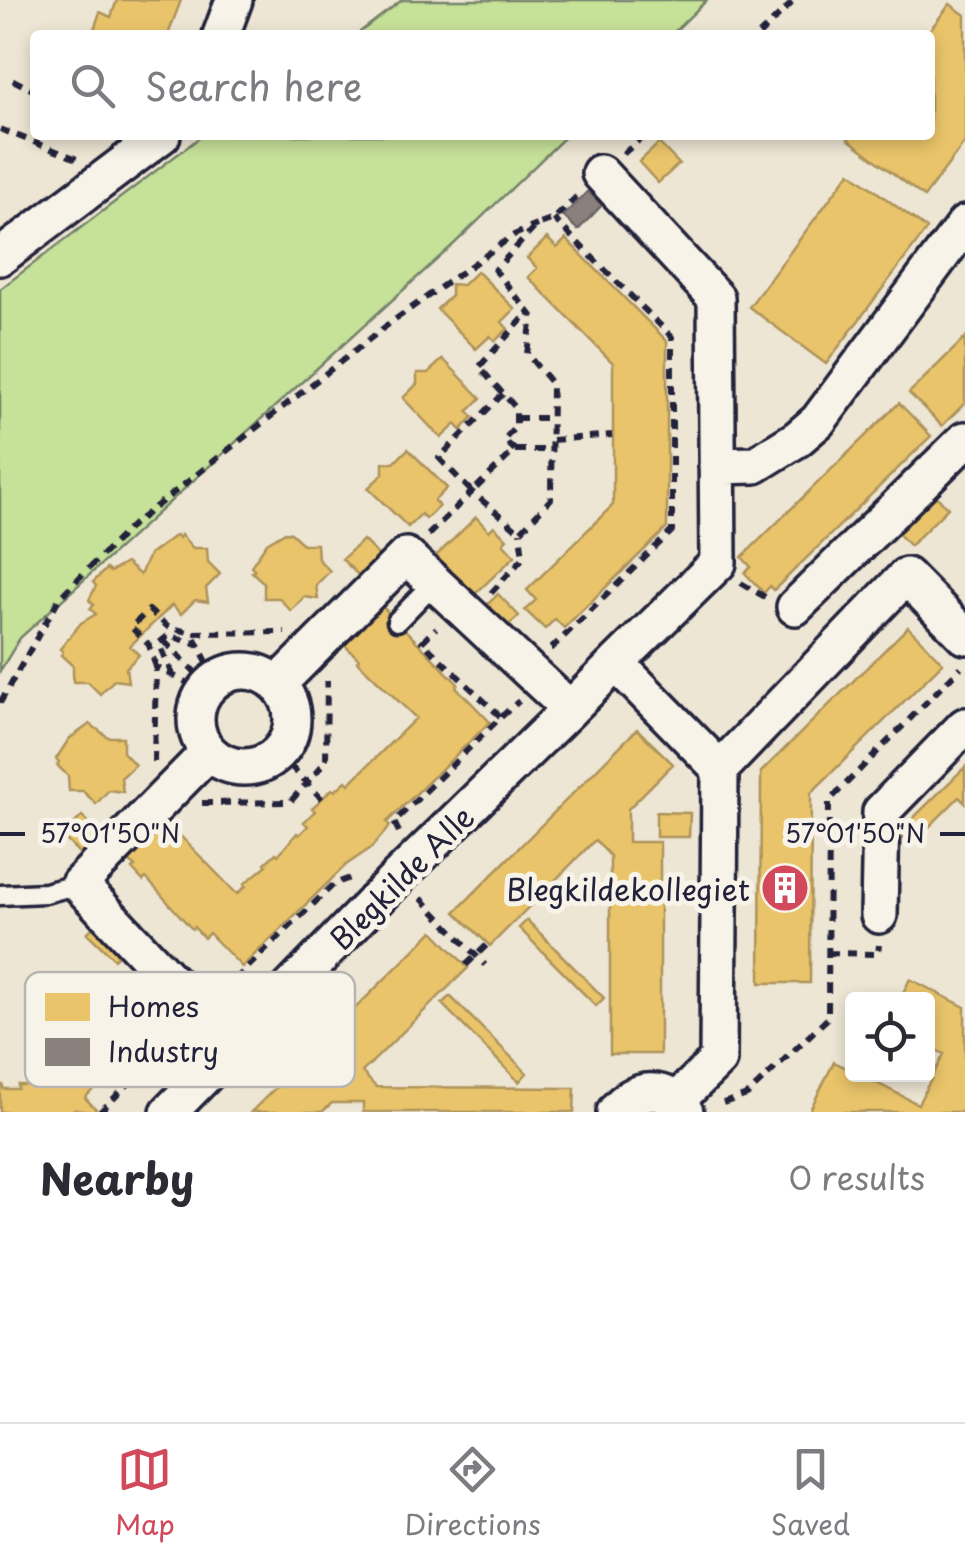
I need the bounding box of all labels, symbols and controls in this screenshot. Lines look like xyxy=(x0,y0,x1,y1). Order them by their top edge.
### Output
search box xyxy=(30,30,935,140)
text: Search here xyxy=(145,57,362,114)
icon: search xyxy=(65,58,120,113)
street label: Blegkilde Alle xyxy=(319,795,483,959)
text: 57°01'50"N xyxy=(40,814,180,852)
text: 57°01'50"N xyxy=(785,814,925,852)
building icon: Blegkildekollegiet xyxy=(759,862,811,914)
place label: Blegkildekollegiet xyxy=(506,866,750,911)
legend xyxy=(25,972,355,1087)
text: Homes xyxy=(108,984,199,1027)
map controls xyxy=(845,992,935,1082)
button: locate xyxy=(845,992,935,1082)
text: Industry xyxy=(108,1029,219,1072)
text: Nearby xyxy=(40,1146,194,1209)
text: 0 results xyxy=(789,1153,925,1201)
tab: Map xyxy=(115,1442,175,1545)
tab: Directions xyxy=(405,1442,541,1545)
tab: Saved xyxy=(771,1442,850,1545)

